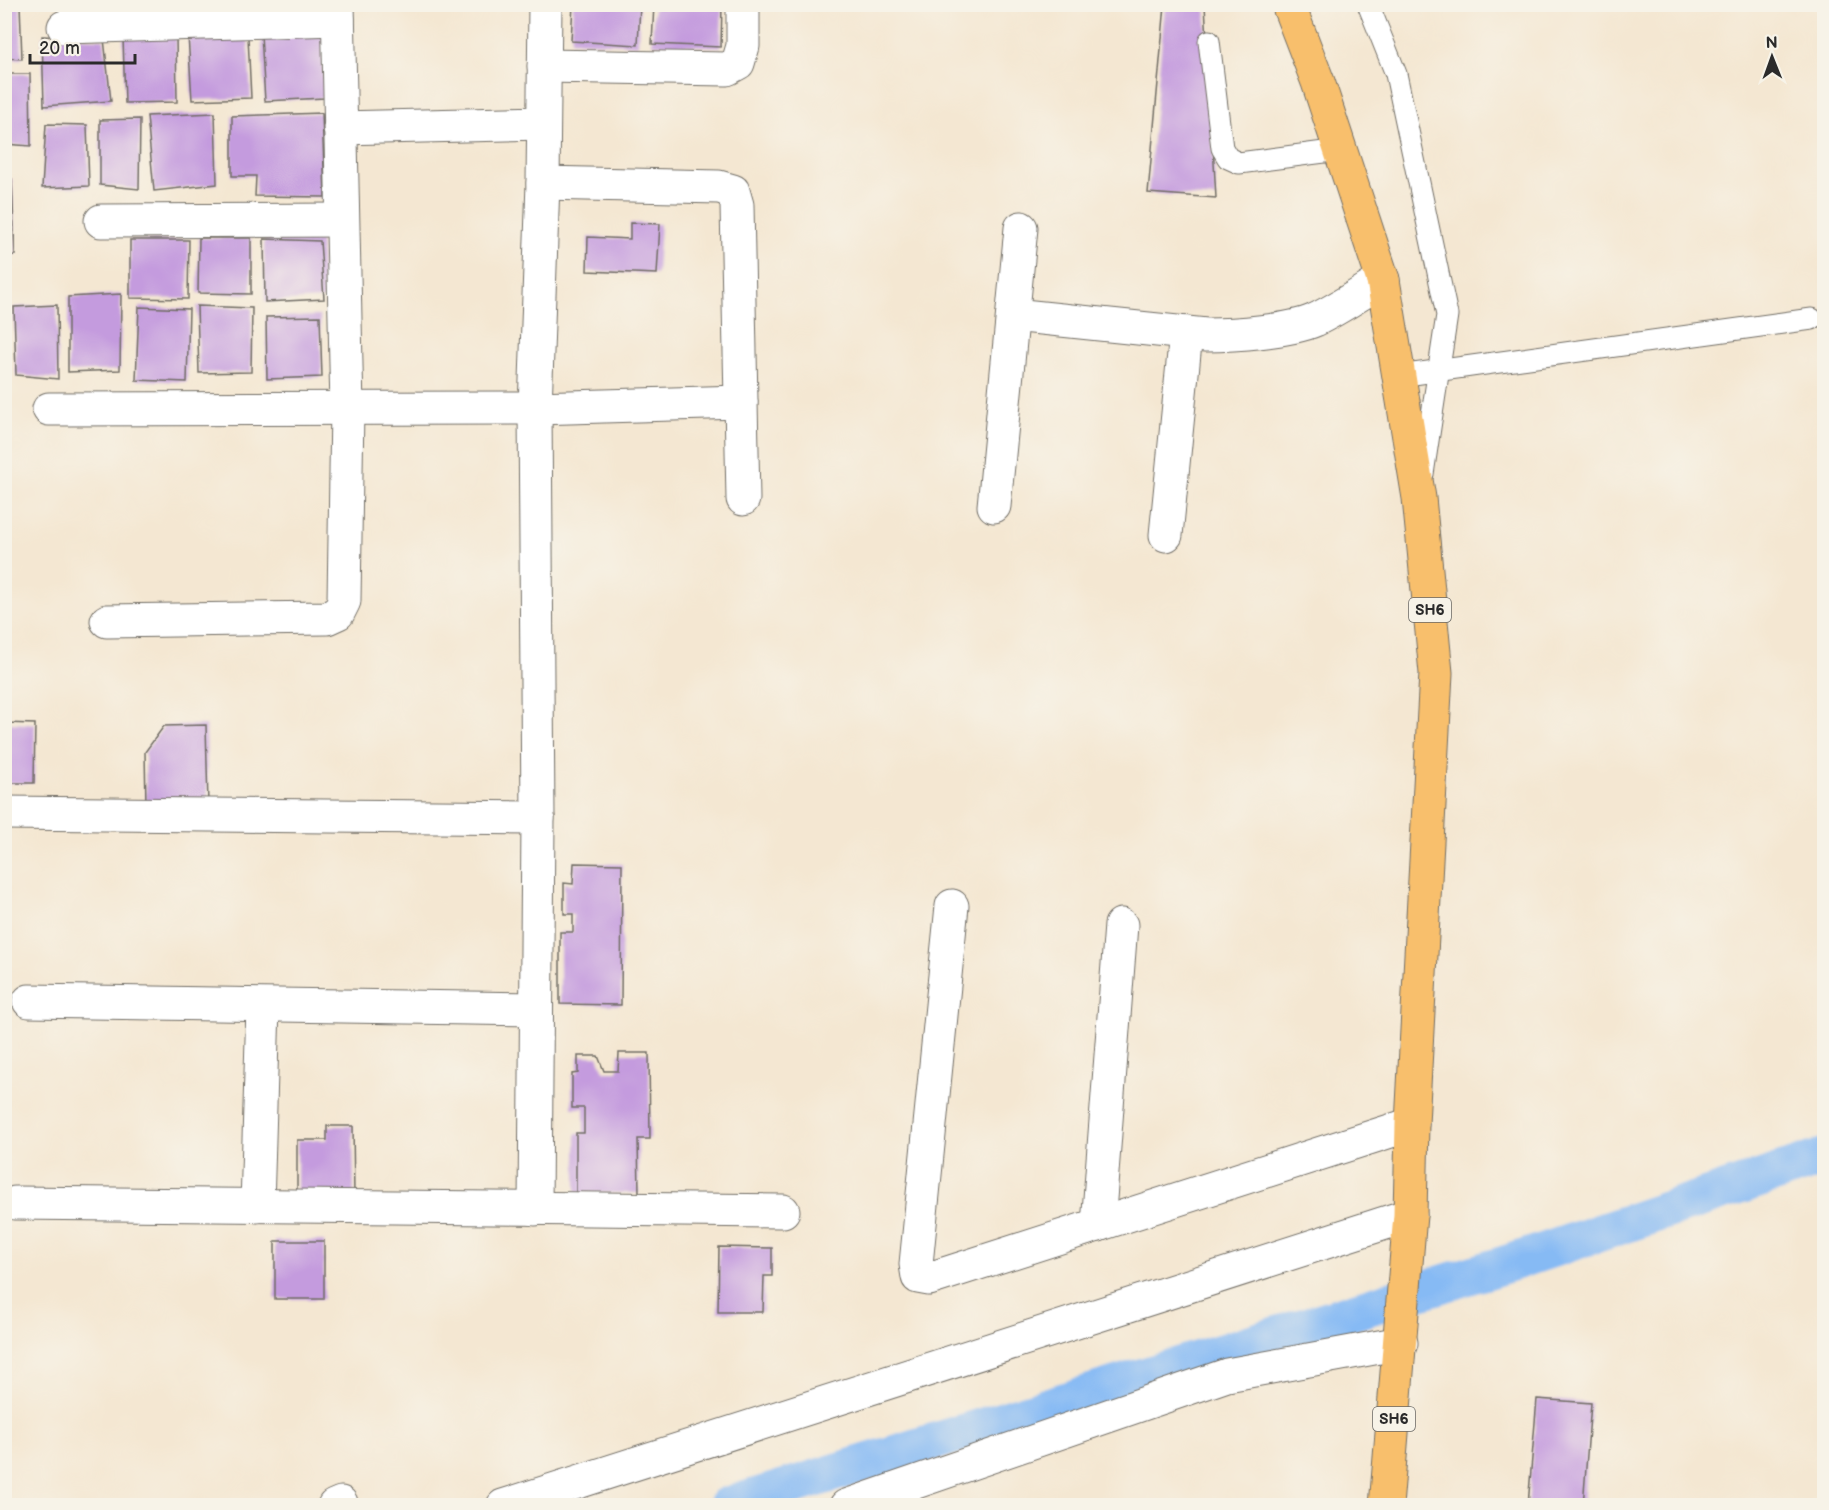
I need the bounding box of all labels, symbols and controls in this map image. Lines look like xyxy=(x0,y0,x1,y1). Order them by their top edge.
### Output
scale bar xyxy=(30,27,135,65)
north arrow xyxy=(1742,27,1802,87)
text: N xyxy=(1766,34,1778,53)
text: 20 m xyxy=(39,38,80,59)
road number: SH6 xyxy=(1409,598,1451,622)
road number: SH6 xyxy=(1373,1407,1415,1431)

